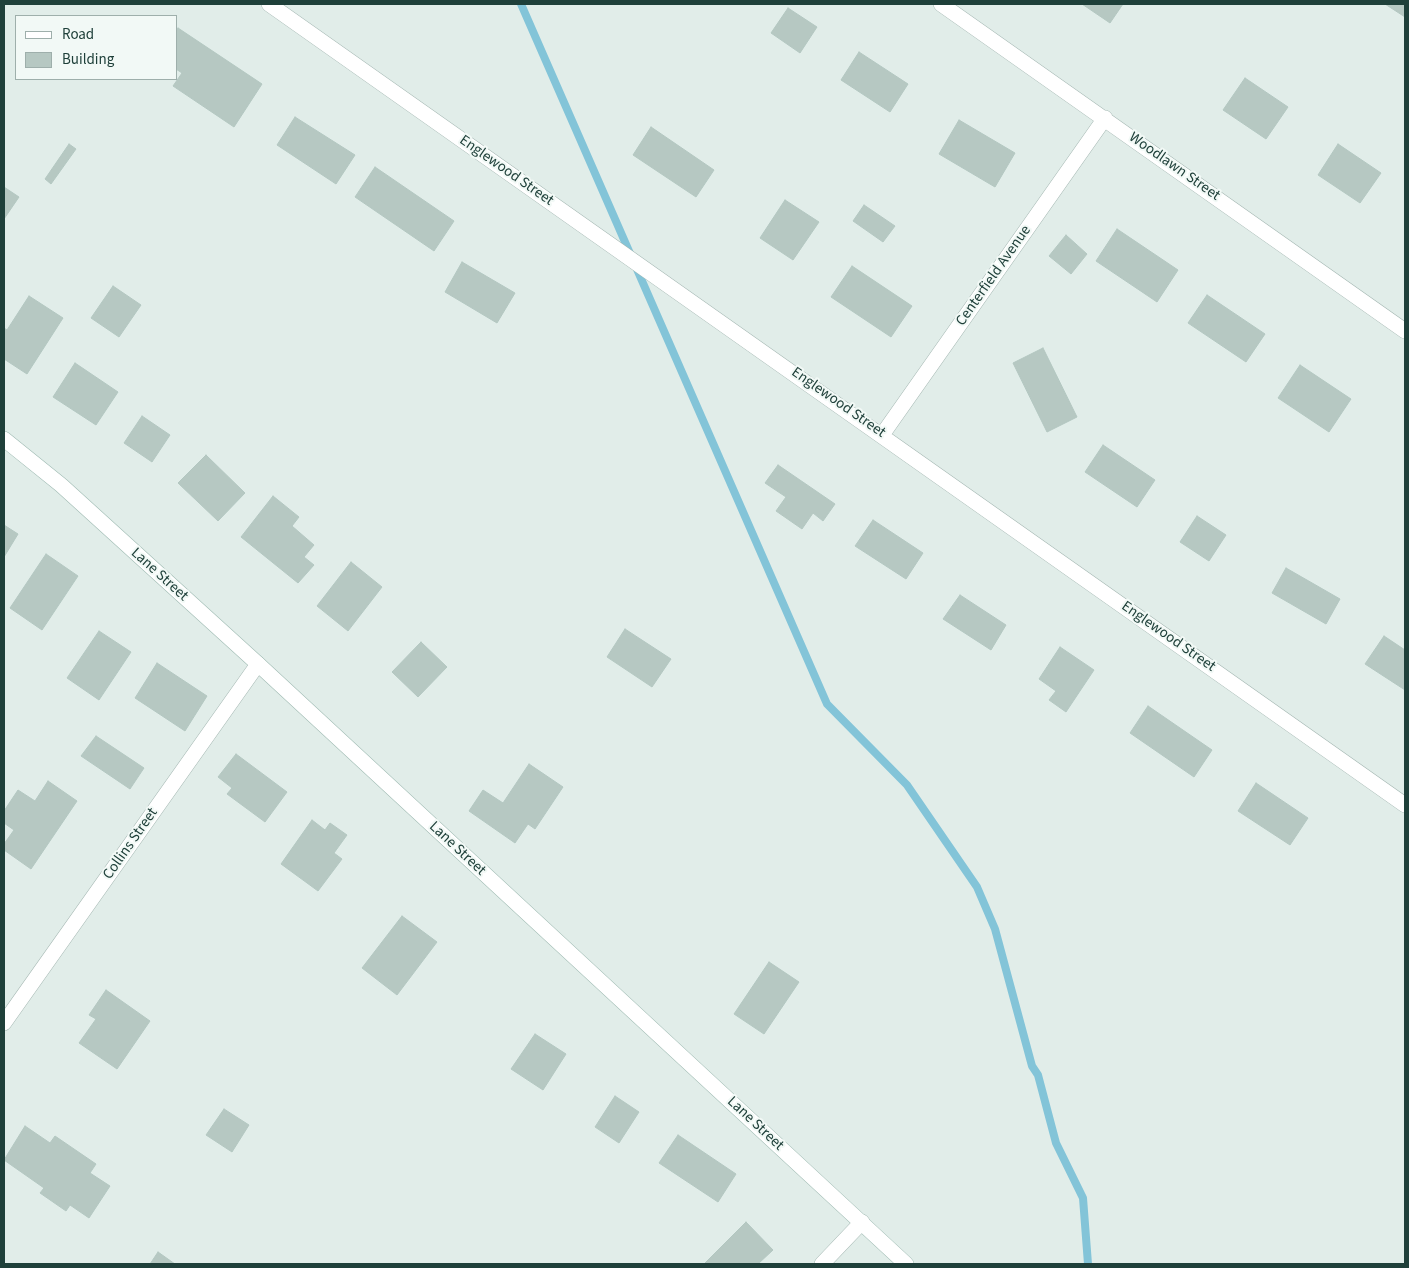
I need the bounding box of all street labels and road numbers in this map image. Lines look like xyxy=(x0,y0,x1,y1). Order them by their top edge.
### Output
street label: Woodlawn Street xyxy=(1125,129,1223,205)
street label: Englewood Street xyxy=(455,132,557,210)
street label: Centerfield Avenue xyxy=(953,222,1035,330)
street label: Englewood Street xyxy=(787,364,889,442)
street label: Lane Street xyxy=(127,545,191,605)
street label: Englewood Street xyxy=(1117,598,1219,676)
street label: Collins Street xyxy=(100,805,162,883)
street label: Lane Street xyxy=(425,818,489,880)
street label: Lane Street xyxy=(723,1093,787,1155)

